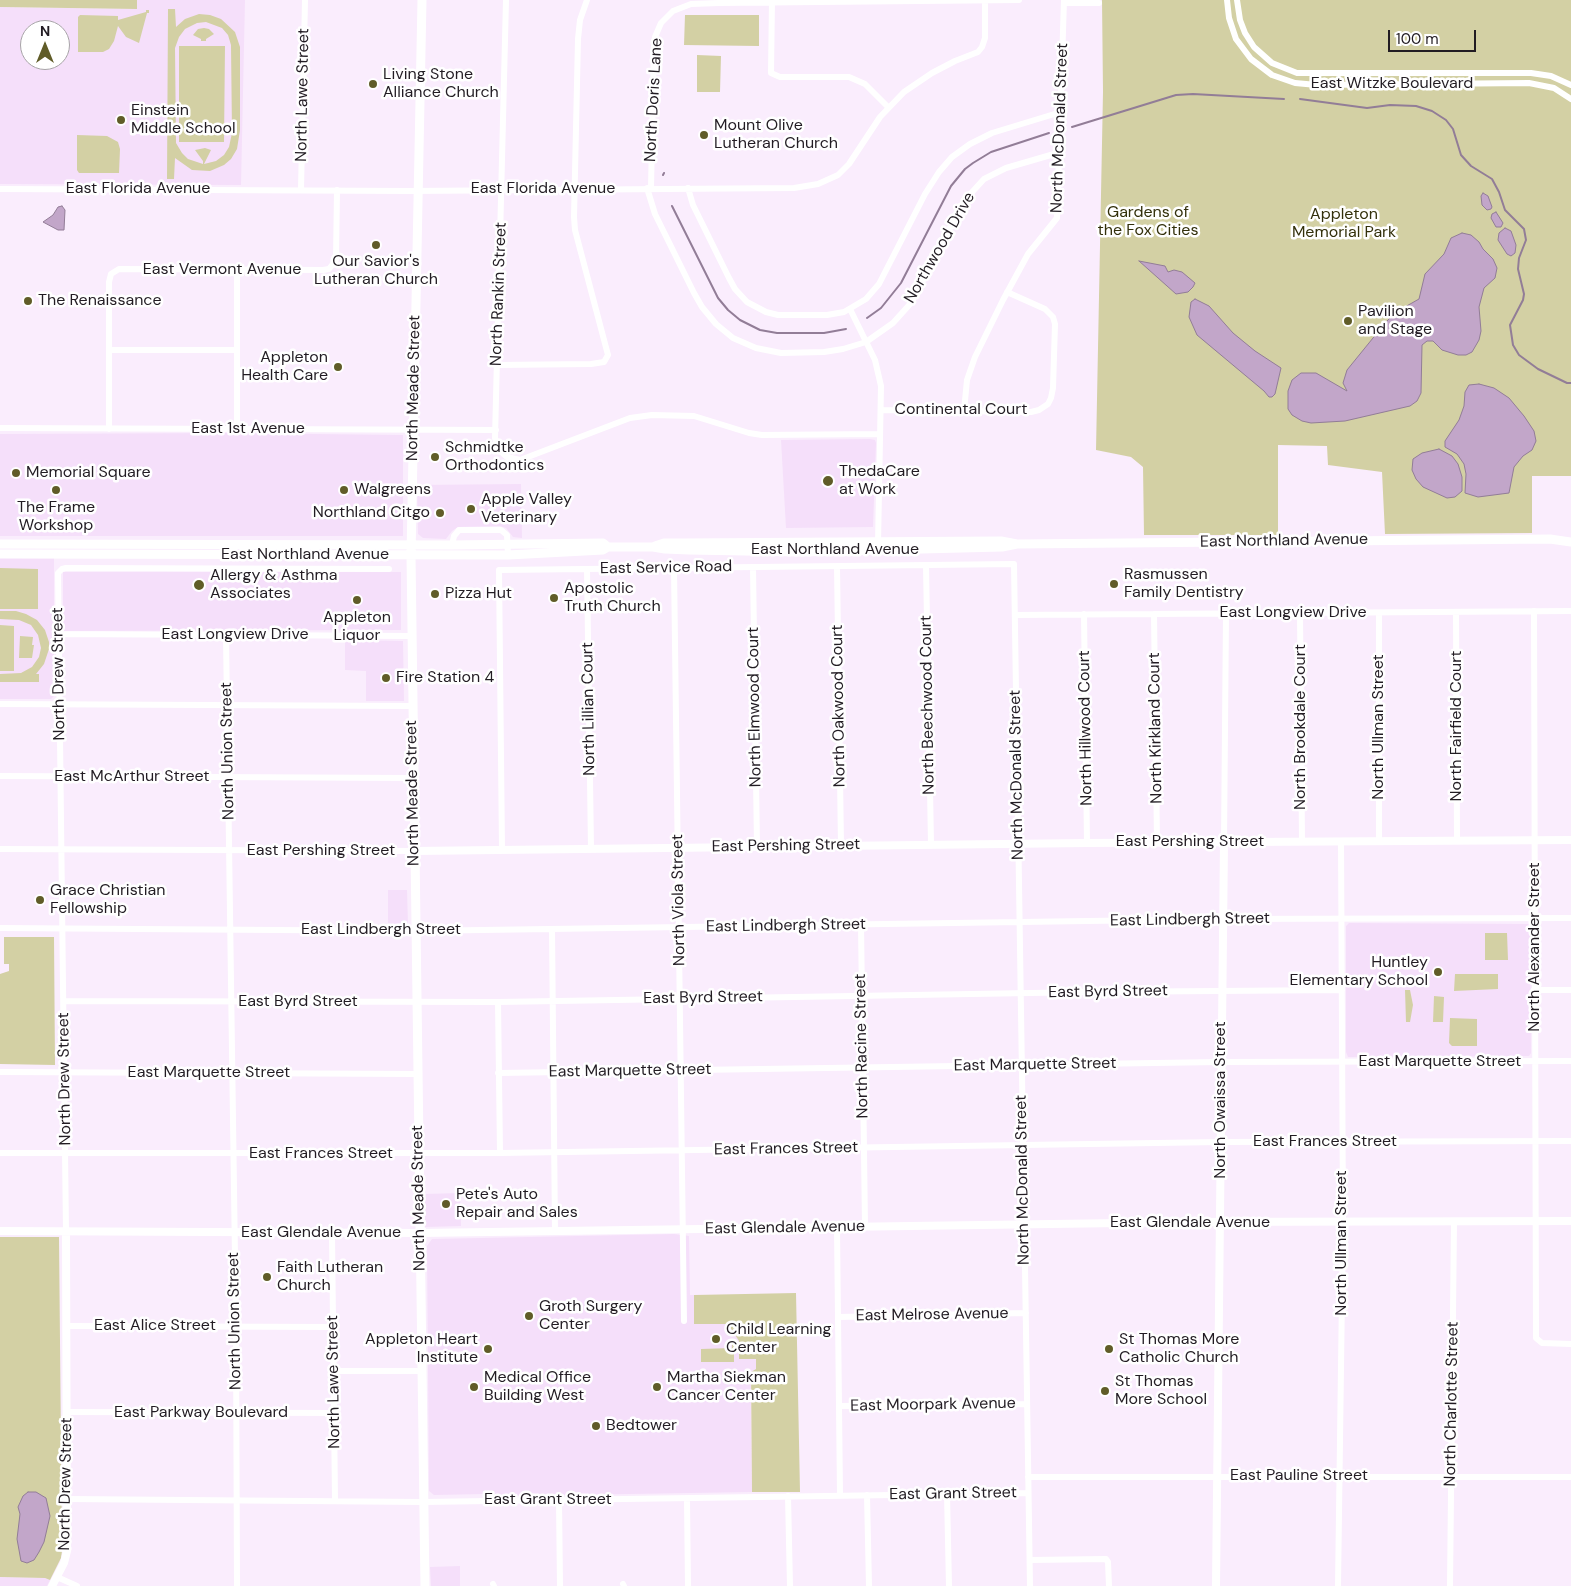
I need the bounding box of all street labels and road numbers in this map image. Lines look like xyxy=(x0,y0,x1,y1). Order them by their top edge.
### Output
street label: North Lawe Street xyxy=(292,28,314,162)
street label: North Doris Lane xyxy=(641,38,667,162)
street label: North McDonald Street xyxy=(1047,43,1073,213)
street label: East Witzke Boulevard xyxy=(1311,74,1473,94)
street label: East Florida Avenue xyxy=(66,179,210,199)
street label: East Florida Avenue xyxy=(471,179,615,199)
street label: Northwood Drive xyxy=(900,189,980,307)
street label: North Rankin Street xyxy=(487,222,511,366)
street label: East Vermont Avenue xyxy=(143,260,301,280)
street label: North Meade Street xyxy=(403,315,425,461)
street label: Continental Court xyxy=(895,400,1027,420)
street label: East 1st Avenue xyxy=(191,419,305,439)
street label: East Northland Avenue xyxy=(1200,530,1368,552)
street label: East Northland Avenue xyxy=(751,540,919,560)
street label: East Northland Avenue xyxy=(221,545,389,565)
street label: East Service Road xyxy=(600,557,732,579)
street label: East Longview Drive xyxy=(1219,603,1367,623)
street label: North Drew Street xyxy=(48,607,70,741)
street label: North Beechwood Court xyxy=(917,615,939,795)
street label: North Oakwood Court xyxy=(828,624,850,788)
street label: East Longview Drive xyxy=(161,625,309,645)
street label: North Elmwood Court xyxy=(744,627,766,787)
street label: North Lillian Court xyxy=(578,642,600,776)
street label: North Brookdale Court xyxy=(1291,644,1311,810)
street label: North Hillwood Court xyxy=(1075,650,1097,806)
street label: North Fairfield Court xyxy=(1447,651,1467,801)
street label: North Kirkland Court xyxy=(1145,652,1167,804)
street label: North Ullman Street xyxy=(1369,654,1389,800)
street label: North Union Street xyxy=(217,682,239,820)
street label: North McDonald Street xyxy=(1006,690,1028,860)
street label: North Meade Street xyxy=(402,720,424,866)
street label: East McArthur Street xyxy=(54,767,210,787)
street label: East Pershing Street xyxy=(1116,832,1264,852)
street label: North Viola Street xyxy=(668,834,690,966)
street label: East Pershing Street xyxy=(712,835,860,857)
street label: East Pershing Street xyxy=(247,841,395,861)
street label: North Alexander Street xyxy=(1525,862,1545,1032)
street label: East Lindbergh Street xyxy=(1110,909,1270,931)
street label: East Lindbergh Street xyxy=(706,915,866,937)
street label: East Lindbergh Street xyxy=(301,920,461,940)
street label: North Racine Street xyxy=(851,973,873,1119)
street label: East Byrd Street xyxy=(1048,981,1168,1003)
street label: East Byrd Street xyxy=(643,987,763,1009)
street label: East Byrd Street xyxy=(238,992,358,1012)
street label: North Drew Street xyxy=(54,1012,76,1146)
street label: North Owaissa Street xyxy=(1211,1021,1231,1179)
street label: East Marquette Street xyxy=(1359,1052,1521,1072)
street label: East Marquette Street xyxy=(953,1054,1117,1076)
street label: East Marquette Street xyxy=(548,1060,712,1082)
street label: East Marquette Street xyxy=(128,1063,290,1083)
street label: North McDonald Street xyxy=(1012,1095,1034,1265)
street label: North Meade Street xyxy=(408,1125,430,1271)
street label: East Frances Street xyxy=(1253,1132,1397,1152)
street label: East Frances Street xyxy=(714,1138,858,1160)
street label: East Frances Street xyxy=(249,1144,393,1164)
street label: North Ullman Street xyxy=(1332,1170,1352,1316)
street label: East Glendale Avenue xyxy=(1110,1213,1270,1233)
street label: East Glendale Avenue xyxy=(705,1217,865,1239)
street label: East Glendale Avenue xyxy=(241,1223,401,1243)
street label: North Union Street xyxy=(224,1252,246,1390)
street label: East Melrose Avenue xyxy=(855,1304,1009,1326)
street label: North Lawe Street xyxy=(323,1315,345,1449)
street label: East Alice Street xyxy=(94,1316,216,1336)
street label: North Charlotte Street xyxy=(1441,1321,1463,1487)
street label: East Moorpark Avenue xyxy=(850,1394,1016,1416)
street label: East Parkway Boulevard xyxy=(114,1403,288,1423)
street label: North Drew Street xyxy=(55,1417,77,1551)
street label: East Pauline Street xyxy=(1230,1466,1368,1486)
street label: East Grant Street xyxy=(889,1483,1017,1505)
street label: East Grant Street xyxy=(484,1490,612,1510)

